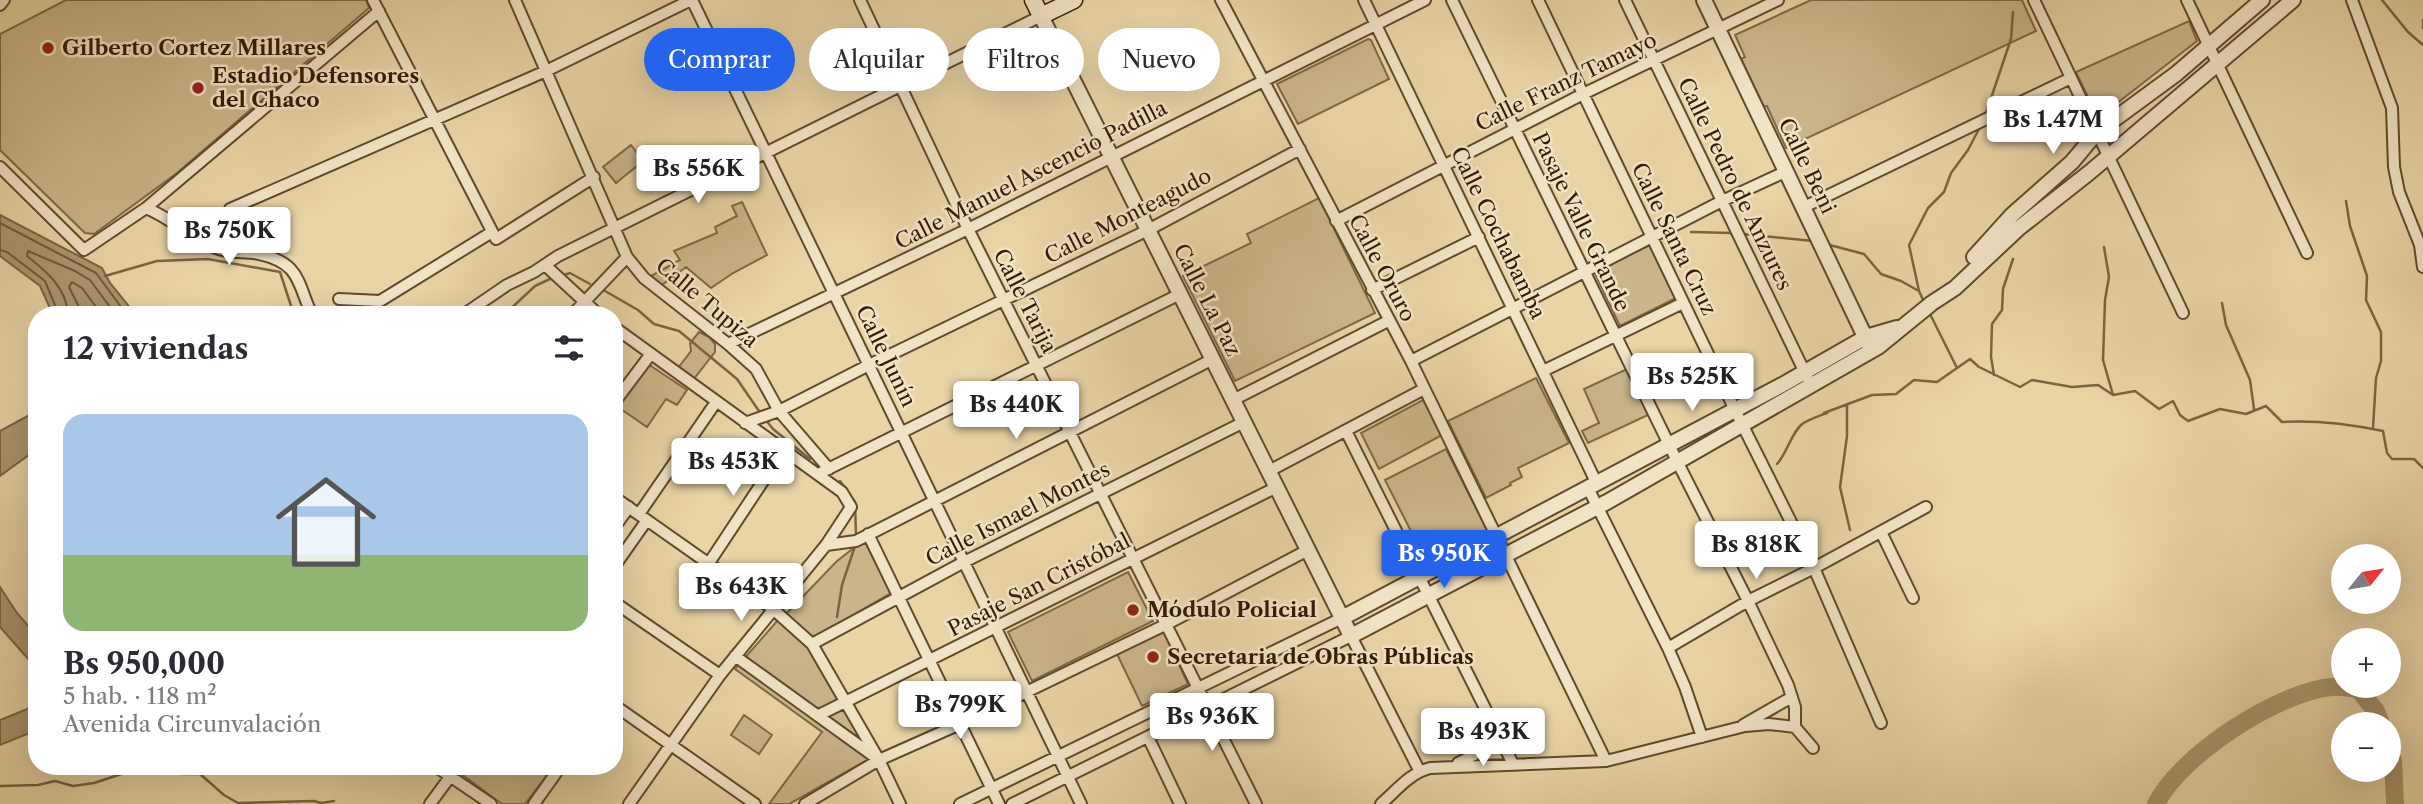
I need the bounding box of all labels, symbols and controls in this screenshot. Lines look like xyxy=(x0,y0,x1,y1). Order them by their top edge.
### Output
street label: Calle Franz Tamayo xyxy=(1471,27,1660,136)
chip: Comprar xyxy=(644,28,795,91)
chip: Alquilar xyxy=(809,28,949,91)
chip: Filtros xyxy=(963,28,1084,91)
chip: Nuevo xyxy=(1098,28,1220,91)
place label: Gilberto Cortez Millares xyxy=(62,35,326,60)
marker: Gilberto Cortez Millares xyxy=(40,40,56,56)
place label: Estadio Defensores del Chaco xyxy=(212,63,419,112)
street label: Calle Pedro de Anzures xyxy=(1673,73,1798,294)
marker: Estadio Defensores del Chaco xyxy=(190,80,206,96)
street label: Calle Manuel Ascencio Padilla xyxy=(891,94,1172,254)
pin: Bs 1.47M xyxy=(1981,96,2125,156)
text: Bs 1.47M xyxy=(2003,105,2103,133)
street label: Calle Beni xyxy=(1774,114,1841,218)
street label: Pasaje Valle Grande xyxy=(1527,128,1636,315)
street label: Calle Cochabamba xyxy=(1446,143,1551,324)
pin: Bs 556K xyxy=(633,146,763,205)
text: Bs 556K xyxy=(652,154,744,182)
street label: Calle Santa Cruz xyxy=(1627,159,1722,319)
street label: Calle Monteagudo xyxy=(1040,163,1215,268)
pin: Bs 750K xyxy=(164,208,294,267)
street label: Calle Oruro xyxy=(1344,210,1421,326)
text: Bs 750K xyxy=(183,216,275,244)
street label: Calle La Paz xyxy=(1168,239,1246,360)
street label: Calle Tarija xyxy=(989,244,1063,358)
street label: Calle Tupiza xyxy=(651,253,764,353)
street label: Calle Junín xyxy=(851,301,922,411)
icon: filters xyxy=(550,329,588,367)
text: 12 viviendas xyxy=(63,330,248,367)
pin: Bs 525K xyxy=(1627,354,1757,413)
text: Bs 525K xyxy=(1647,362,1737,390)
pin: Bs 440K xyxy=(951,382,1081,441)
text: Bs 440K xyxy=(969,390,1063,418)
pin: Bs 453K xyxy=(668,438,798,498)
text: Bs 453K xyxy=(687,447,779,475)
street label: Calle Ismael Montes xyxy=(922,456,1114,571)
icon: home xyxy=(263,459,389,585)
pin: Bs 818K xyxy=(1691,522,1821,581)
street label: Pasaje San Cristóbal xyxy=(943,528,1134,641)
pin: Bs 950K xyxy=(1379,530,1509,590)
text: Bs 818K xyxy=(1711,530,1801,558)
text: Bs 950K xyxy=(1398,539,1490,567)
north arrow xyxy=(2331,544,2401,614)
map controls xyxy=(2331,544,2401,782)
pin: Bs 643K xyxy=(676,564,806,623)
text: Bs 643K xyxy=(695,572,787,600)
place label: Módulo Policial xyxy=(1147,597,1317,622)
marker: Módulo Policial xyxy=(1125,602,1141,618)
button: + xyxy=(2331,628,2401,698)
place label: Secretaria de Obras Públicas xyxy=(1167,644,1474,669)
text: Bs 950,000 xyxy=(63,645,225,682)
marker: Secretaria de Obras Públicas xyxy=(1145,649,1161,665)
text: 5 hab. · 118 m² xyxy=(63,682,217,710)
pin: Bs 799K xyxy=(895,682,1025,741)
text: Bs 799K xyxy=(914,690,1006,718)
pin: Bs 936K xyxy=(1147,694,1277,753)
text: Bs 936K xyxy=(1166,702,1258,730)
pin: Bs 493K xyxy=(1418,708,1548,768)
text: Avenida Circunvalación xyxy=(63,710,321,738)
button: − xyxy=(2331,712,2401,782)
text: Bs 493K xyxy=(1437,717,1529,745)

